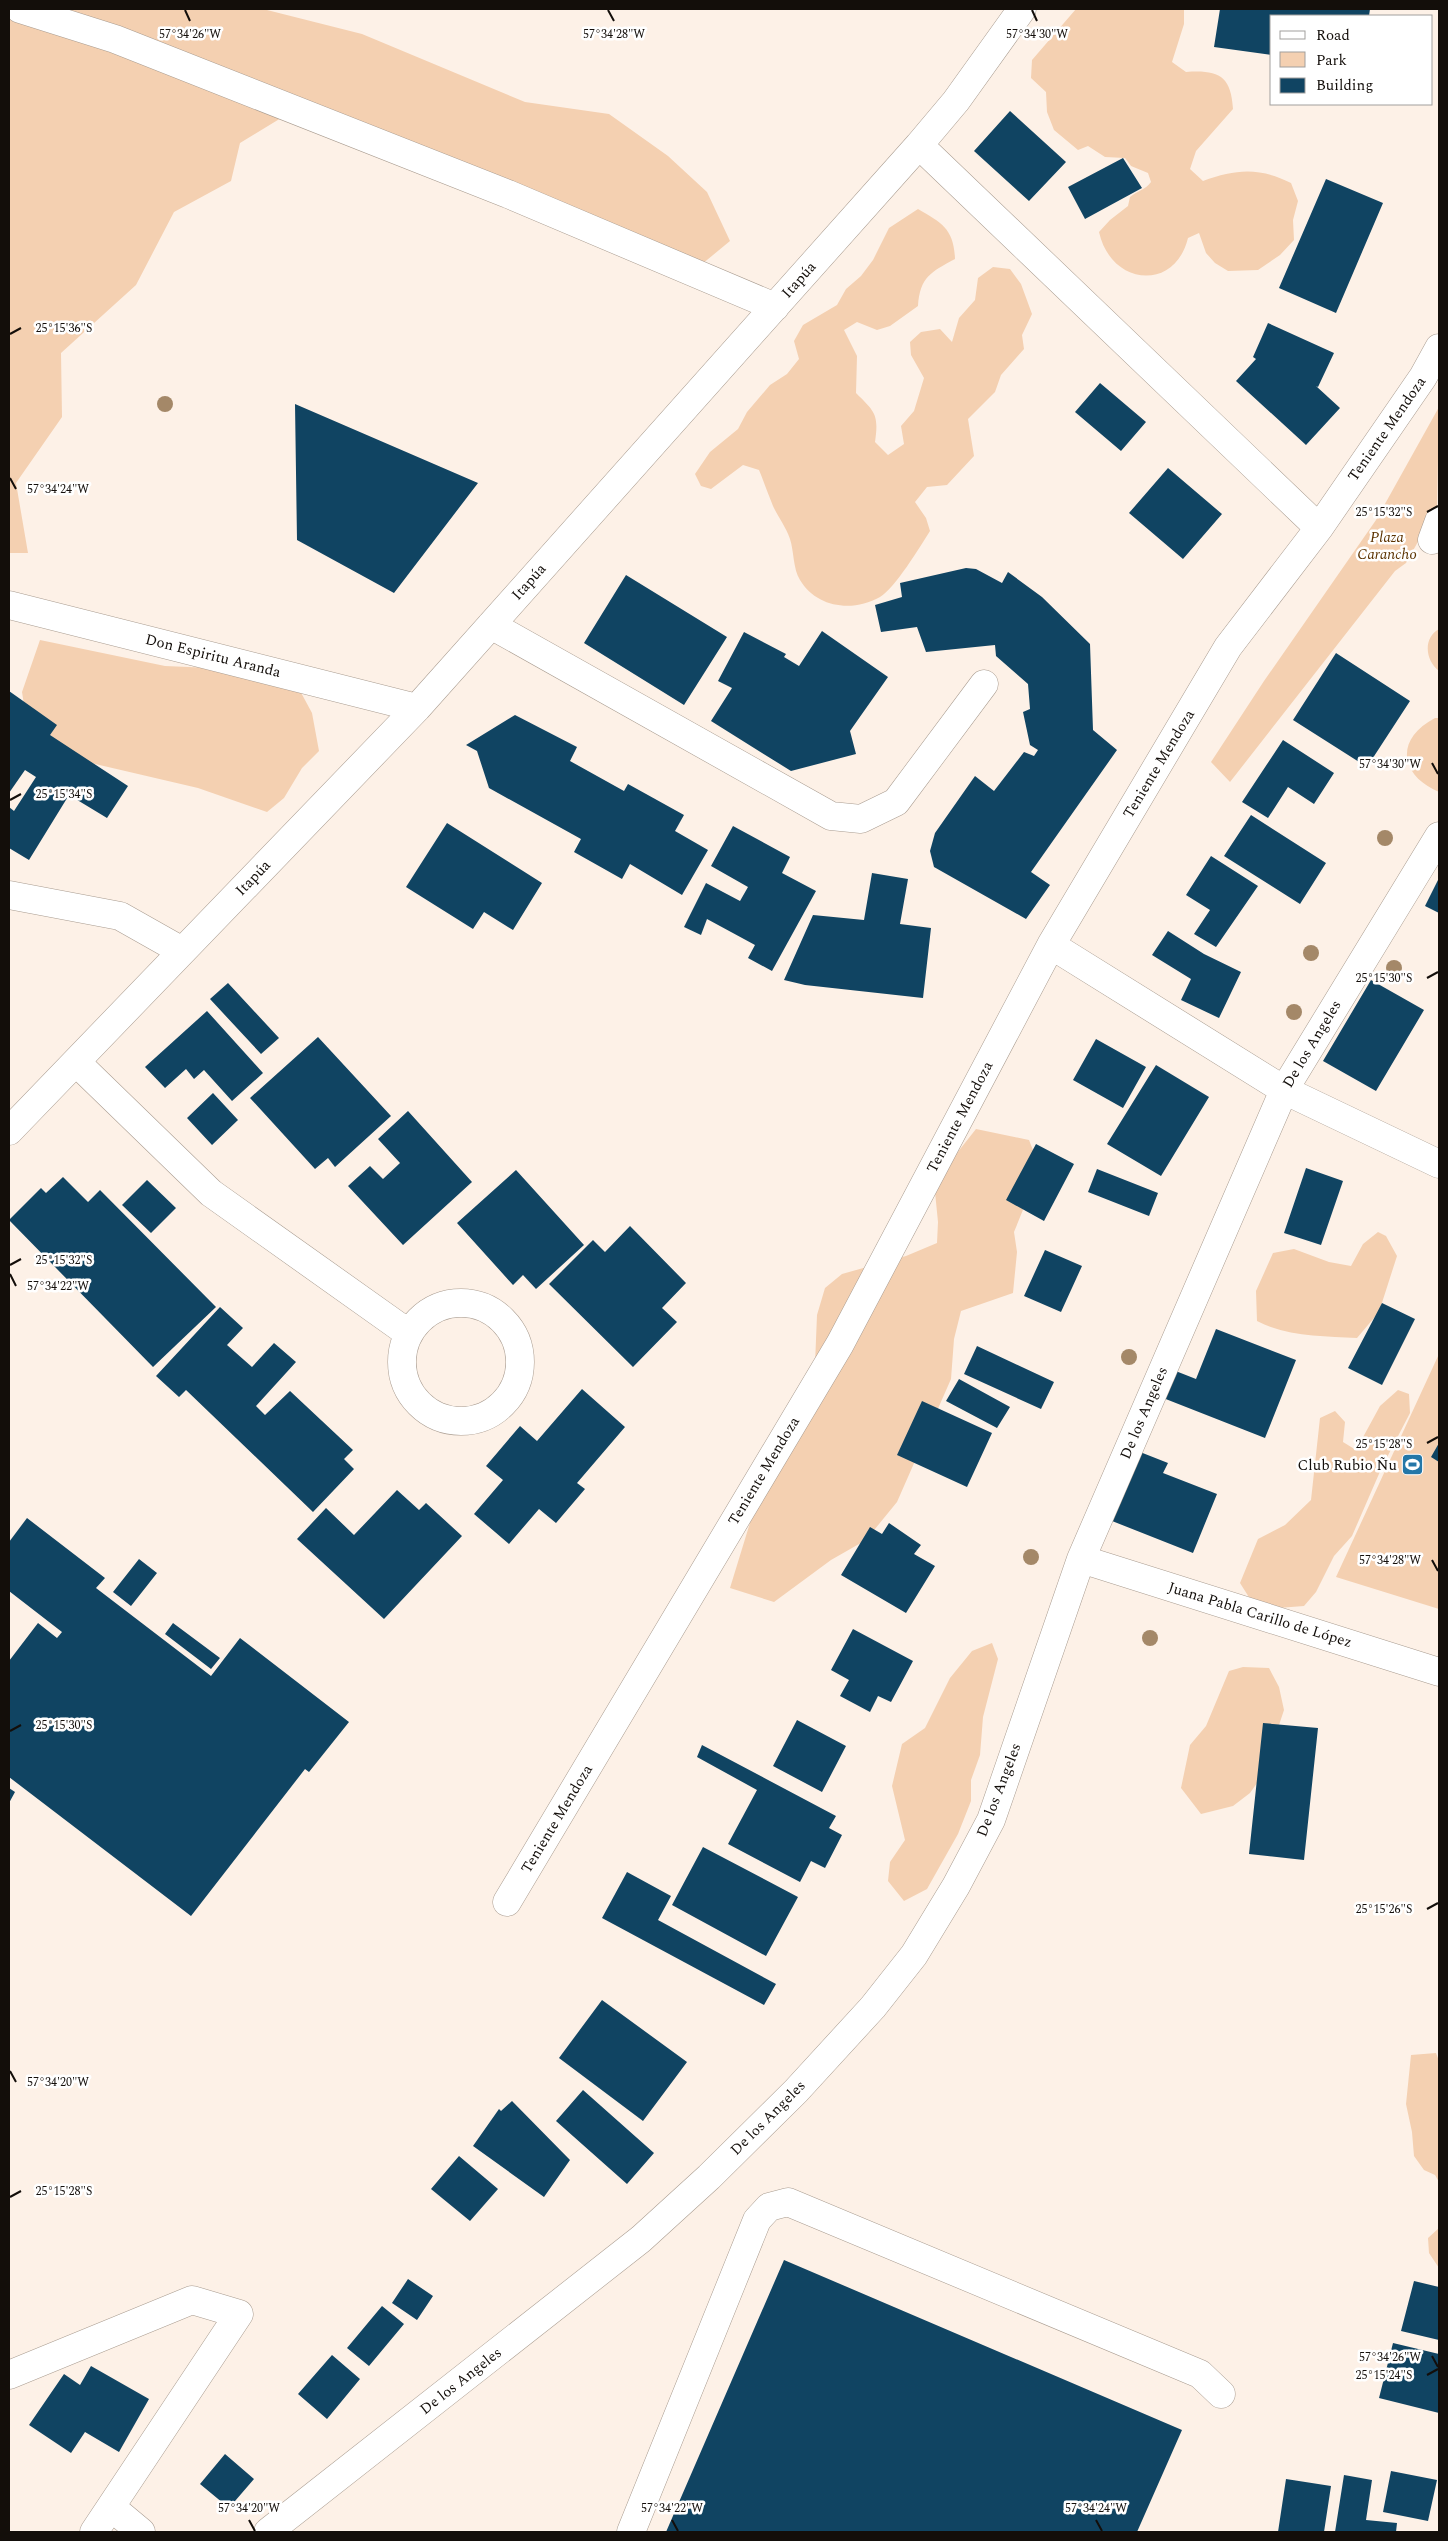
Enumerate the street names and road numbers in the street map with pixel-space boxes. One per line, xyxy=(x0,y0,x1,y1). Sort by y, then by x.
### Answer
street label: Itapúa xyxy=(776,256,822,304)
street label: Teniente Mendoza xyxy=(1342,371,1432,486)
street label: Itapúa xyxy=(506,558,552,606)
street label: Don Espiritu Aranda xyxy=(143,628,284,684)
street label: Teniente Mendoza xyxy=(1117,705,1201,823)
street label: Itapúa xyxy=(230,854,277,901)
street label: De los Angeles xyxy=(1277,996,1347,1092)
street label: Teniente Mendoza xyxy=(921,1056,999,1177)
street label: De los Angeles xyxy=(1114,1363,1174,1463)
street label: Teniente Mendoza xyxy=(722,1412,806,1530)
street label: Juana Pabla Carillo de López xyxy=(1165,1576,1355,1654)
street label: De los Angeles xyxy=(971,1740,1027,1840)
street label: Teniente Mendoza xyxy=(515,1760,599,1878)
street label: De los Angeles xyxy=(725,2075,811,2161)
street label: De los Angeles xyxy=(415,2342,507,2420)

